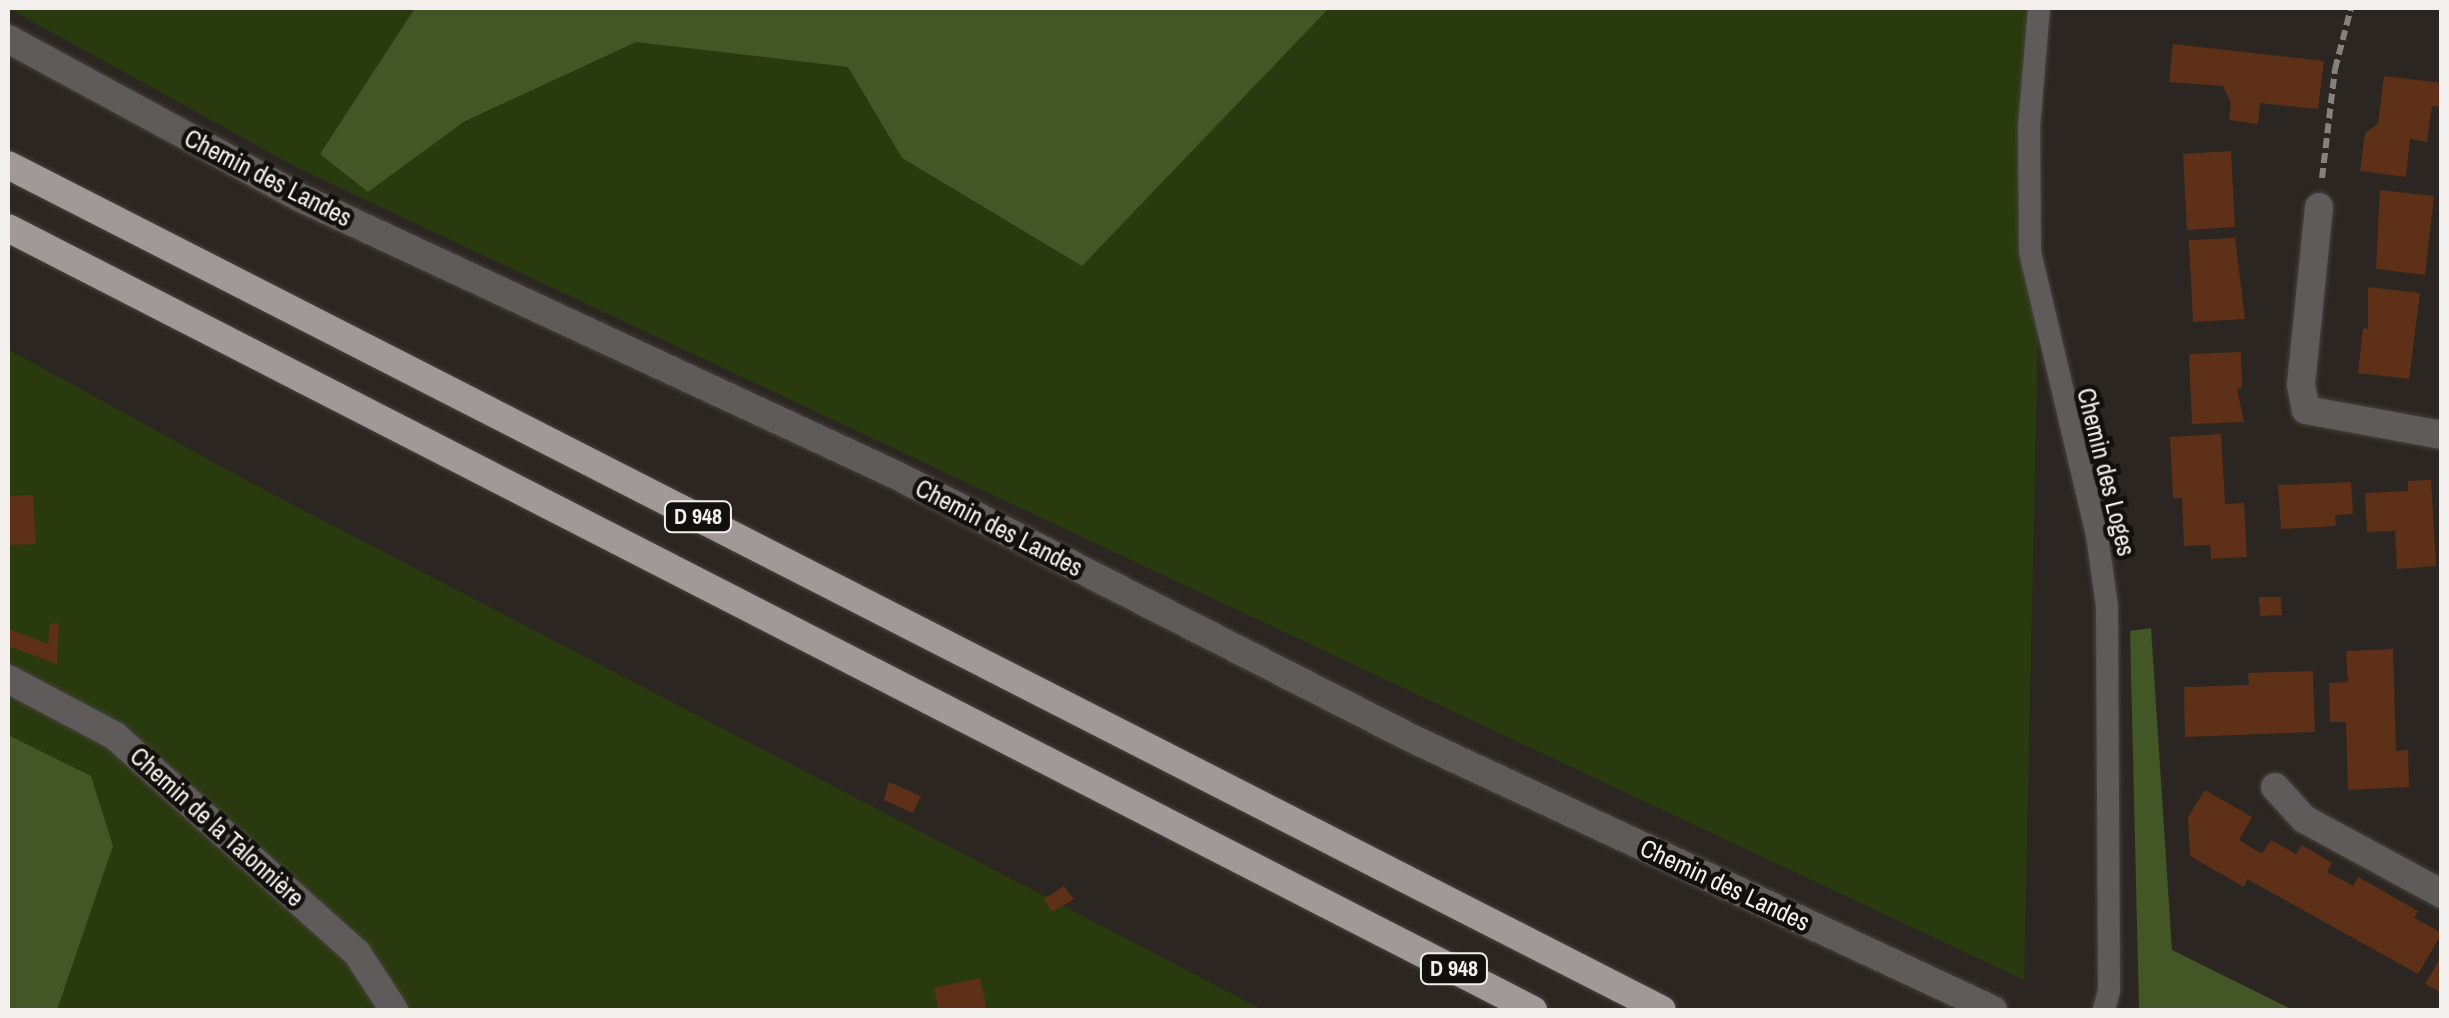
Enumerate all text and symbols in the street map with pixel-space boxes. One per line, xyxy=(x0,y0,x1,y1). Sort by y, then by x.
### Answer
street label: Chemin des Landes xyxy=(179,123,357,233)
street label: Chemin des Loges xyxy=(2071,385,2141,559)
street label: Chemin des Landes xyxy=(910,473,1088,583)
road number: D 948 xyxy=(663,500,733,534)
street label: Chemin de la Talonnière xyxy=(124,741,310,913)
street label: Chemin des Landes xyxy=(1636,833,1814,937)
road number: D 948 xyxy=(1419,952,1489,986)

